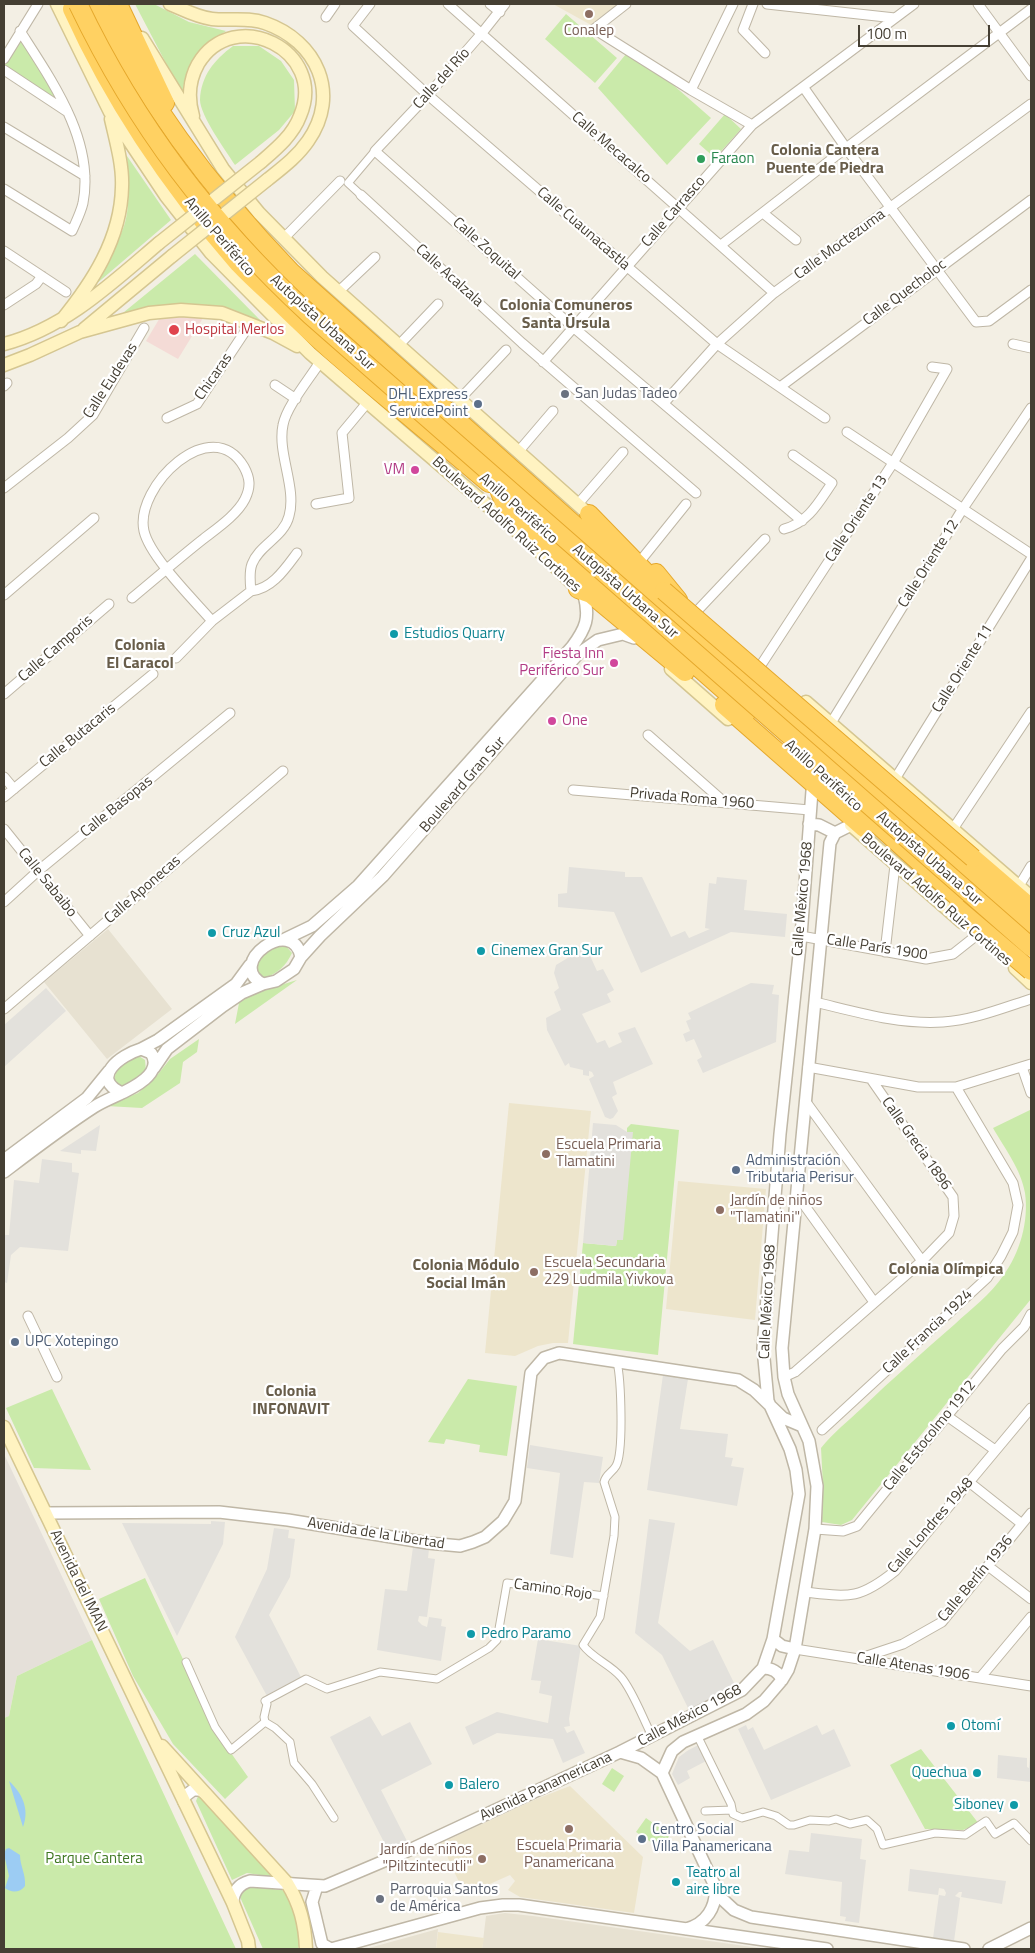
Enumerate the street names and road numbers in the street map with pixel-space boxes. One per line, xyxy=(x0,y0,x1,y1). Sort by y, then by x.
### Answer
street label: Calle del Río xyxy=(410,45,474,113)
street label: Calle Mecacalco xyxy=(568,109,654,187)
street label: Calle Carrasco xyxy=(638,173,710,251)
street label: Calle Cuaunacastla xyxy=(533,184,633,274)
street label: Anillo Periférico xyxy=(180,194,258,280)
street label: Calle Moctezuma xyxy=(791,206,889,284)
street label: Calle Zoquital xyxy=(449,214,523,284)
street label: Calle Acalzala xyxy=(411,241,487,311)
street label: Calle Quecholoc xyxy=(860,256,950,330)
street label: Autopista Urbana Sur xyxy=(266,271,378,375)
street label: Calle Eudevas xyxy=(80,340,142,422)
street label: Chicaras xyxy=(191,350,237,404)
street label: Boulevard Adolfo Ruiz Cortines xyxy=(428,453,584,597)
street label: Anillo Periférico xyxy=(475,470,561,548)
street label: Calle Oriente 13 xyxy=(822,472,892,566)
street label: Calle Oriente 12 xyxy=(895,517,963,611)
street label: Autopista Urbana Sur xyxy=(568,541,682,643)
street label: Calle Camporis xyxy=(15,612,97,686)
street label: Calle Oriente 11 xyxy=(929,622,997,716)
street label: Calle Butacaris xyxy=(36,700,120,772)
street label: Boulevard Gran Sur xyxy=(416,733,510,837)
street label: Anillo Periférico xyxy=(780,736,866,816)
street label: Calle Basopas xyxy=(77,772,157,842)
street label: Privada Roma 1960 xyxy=(629,785,755,813)
street label: Autopista Urbana Sur xyxy=(872,808,986,910)
street label: Boulevard Adolfo Ruiz Cortines xyxy=(857,830,1015,970)
street label: Calle México 1968 xyxy=(789,841,817,957)
street label: Calle Sabaibo xyxy=(14,845,80,921)
street label: Calle Aponecas xyxy=(101,852,185,928)
street label: Calle París 1900 xyxy=(825,931,929,965)
street label: Calle Grecia 1896 xyxy=(877,1094,955,1194)
street label: Calle México 1968 xyxy=(756,1244,780,1360)
street label: Calle Francia 1924 xyxy=(879,1286,977,1378)
street label: Calle Estocolmo 1912 xyxy=(880,1377,980,1495)
street label: Calle Londres 1948 xyxy=(885,1474,977,1578)
street label: Avenida de la Libertad xyxy=(306,1514,446,1554)
street label: Avenida del IMAN xyxy=(46,1527,110,1635)
street label: Calle Berlín 1936 xyxy=(935,1532,1017,1626)
street label: Camino Rojo xyxy=(513,1576,593,1604)
street label: Calle Atenas 1906 xyxy=(855,1649,971,1685)
street label: Calle México 1968 xyxy=(635,1681,745,1751)
street label: Avenida Panamericana xyxy=(477,1749,615,1825)

